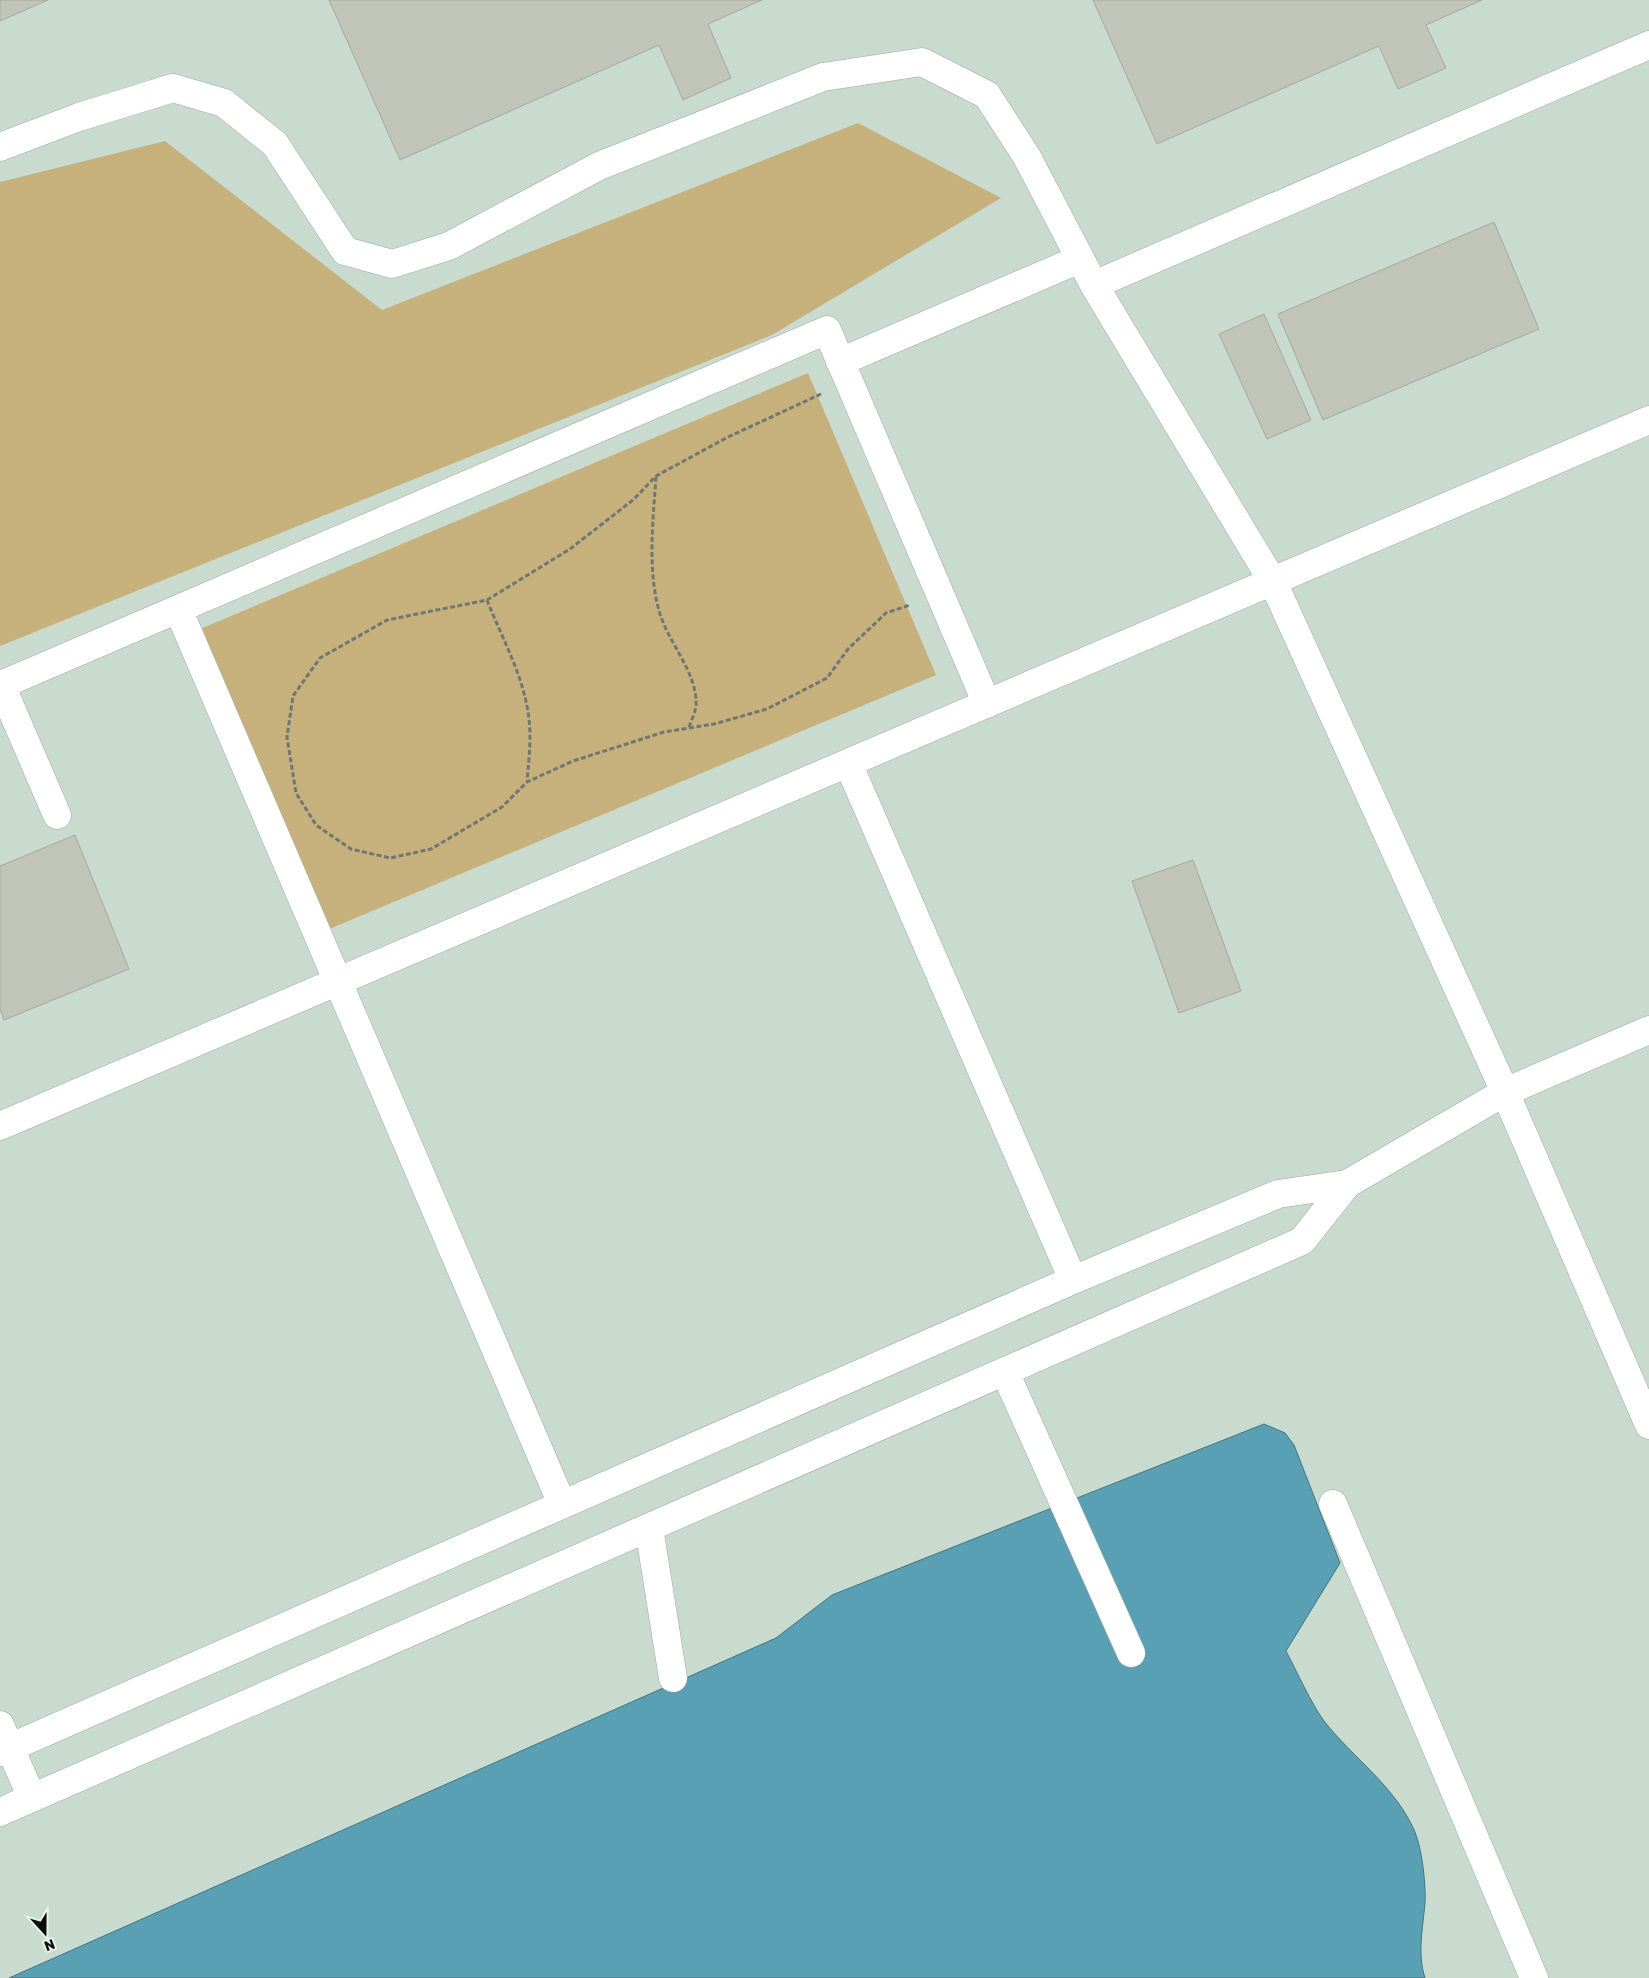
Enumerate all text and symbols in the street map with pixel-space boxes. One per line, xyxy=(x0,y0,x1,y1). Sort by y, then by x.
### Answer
north arrow xyxy=(20,1908,70,1958)
text: N xyxy=(42,1935,57,1954)

